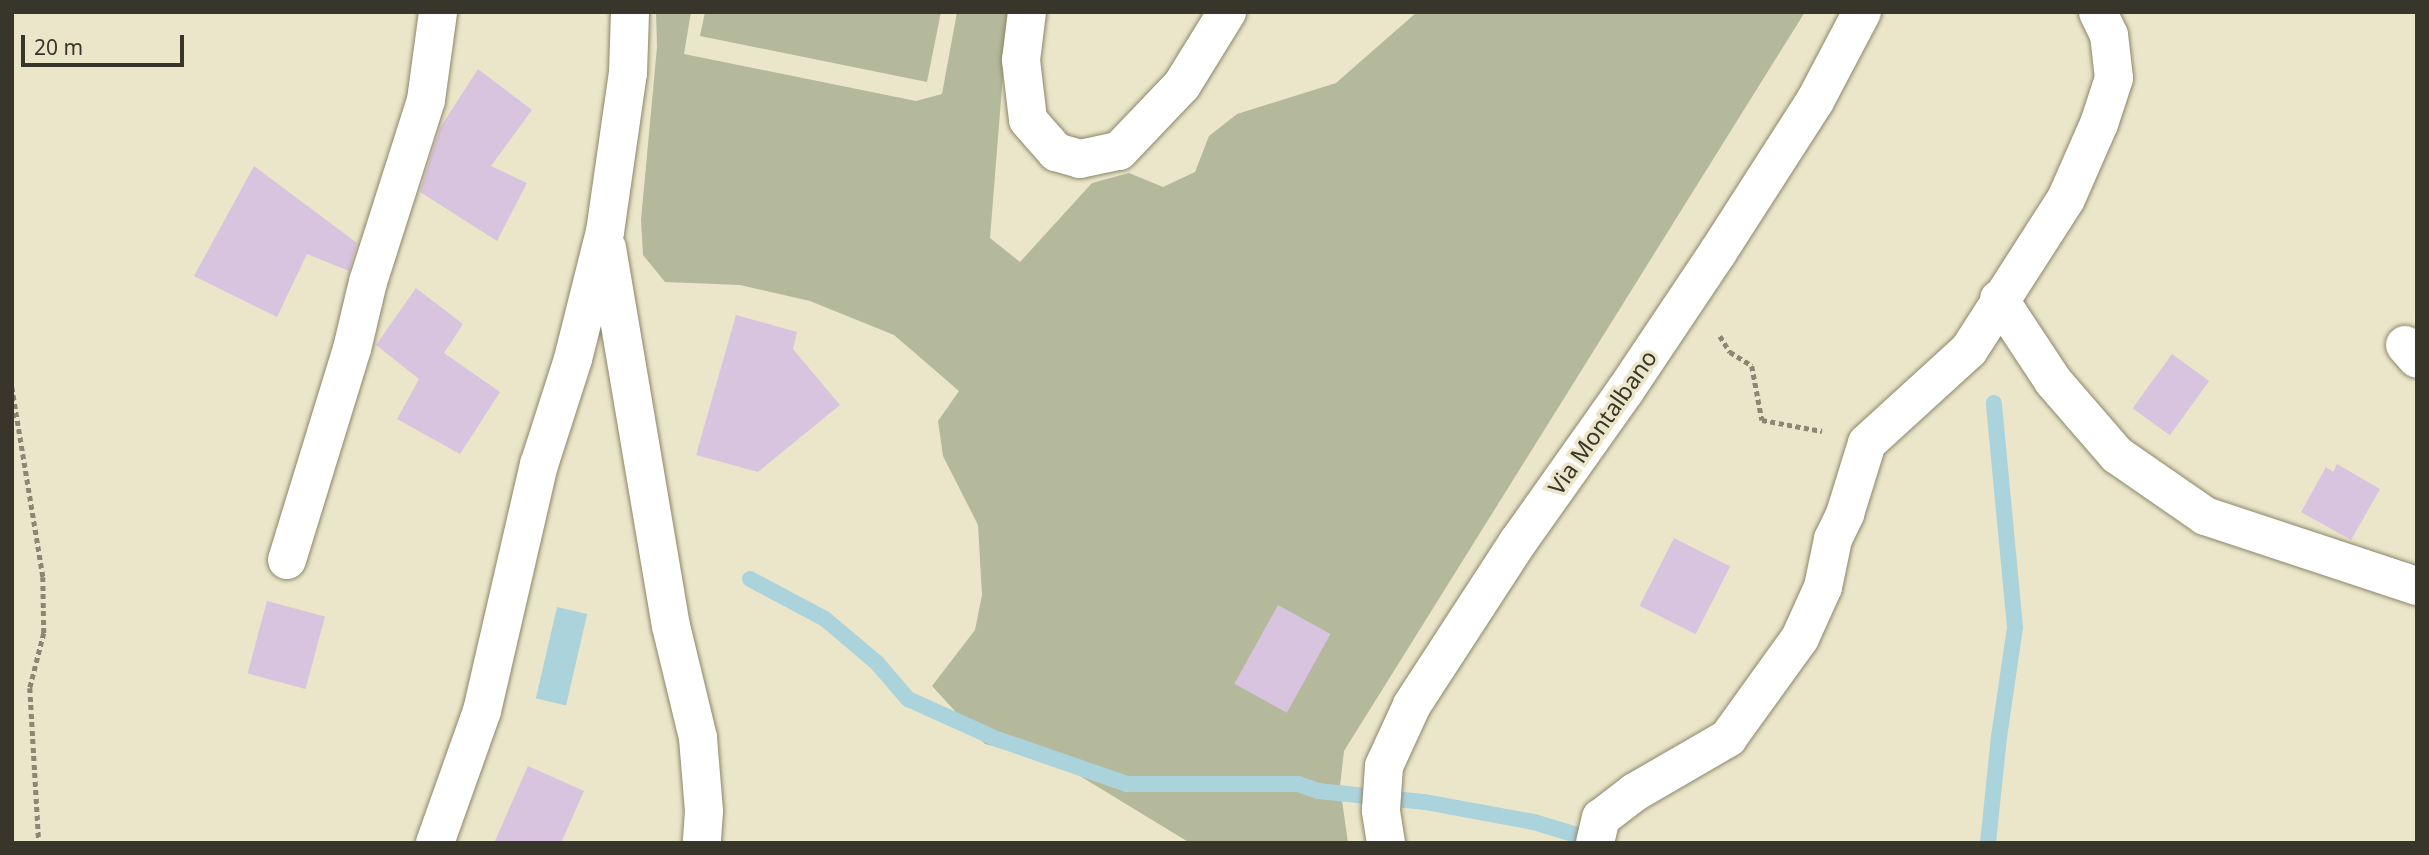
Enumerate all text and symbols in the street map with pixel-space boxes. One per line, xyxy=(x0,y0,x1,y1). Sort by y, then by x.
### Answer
scale bar xyxy=(24,21,187,65)
text: 20 m xyxy=(34,33,83,61)
street label: Via Montalbano xyxy=(1542,344,1662,500)

